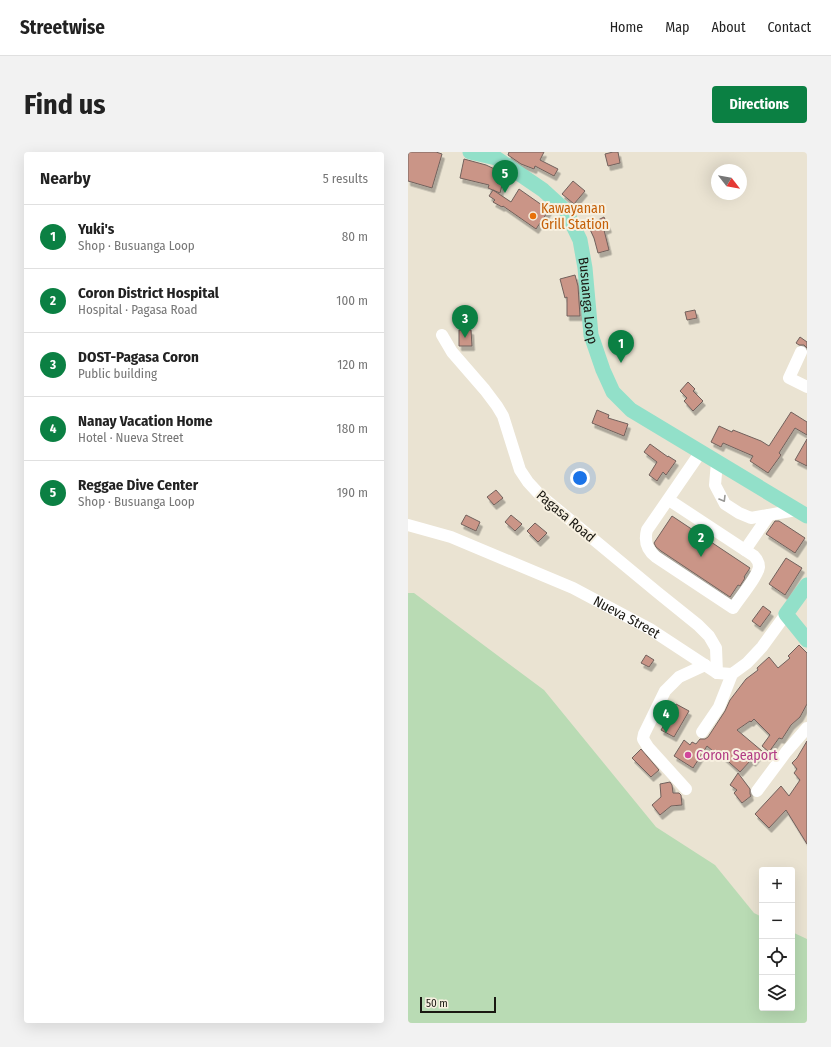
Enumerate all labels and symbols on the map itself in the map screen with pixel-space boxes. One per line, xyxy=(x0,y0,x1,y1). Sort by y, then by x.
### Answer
pin: 5 xyxy=(492,160,518,193)
north arrow xyxy=(711,164,747,200)
place label: Kawayanan Grill Station xyxy=(541,200,609,233)
marker: Kawayanan Grill Station xyxy=(528,211,538,221)
street label: Busuanga Loop xyxy=(574,256,601,346)
pin: 3 xyxy=(452,305,478,338)
pin: 1 xyxy=(608,330,634,363)
your location xyxy=(570,468,590,488)
street label: Pagasa Road xyxy=(533,487,599,546)
one-way arrow xyxy=(718,495,726,502)
pin: 2 xyxy=(688,524,714,557)
street label: Nueva Street xyxy=(590,592,664,643)
pin: 4 xyxy=(653,700,679,733)
place label: Coron Seaport xyxy=(696,747,778,764)
marker: Coron Seaport xyxy=(683,750,693,760)
scale bar xyxy=(420,995,496,1014)

